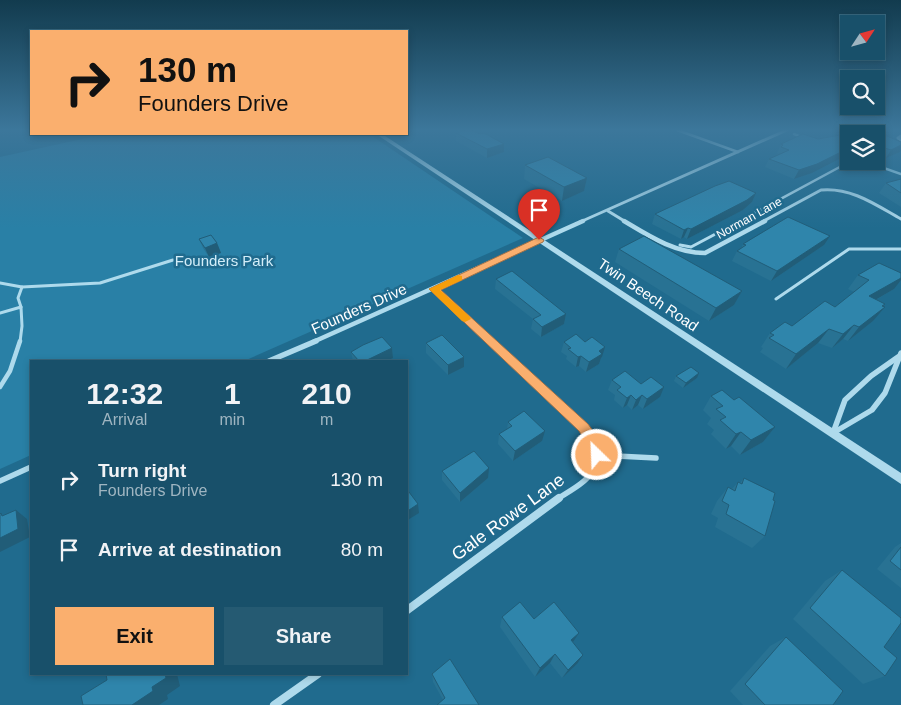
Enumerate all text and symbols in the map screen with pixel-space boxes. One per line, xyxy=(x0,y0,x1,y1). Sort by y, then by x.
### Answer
north arrow xyxy=(840,15,885,60)
map controls xyxy=(840,15,885,170)
icon: right xyxy=(55,50,120,115)
text: 130 m xyxy=(138,50,237,89)
button: search xyxy=(840,70,885,115)
text: Founders Drive xyxy=(138,91,288,116)
button: layers xyxy=(840,125,885,170)
pin xyxy=(518,189,560,240)
street label: Norman Lane xyxy=(714,194,784,242)
icon: arrive xyxy=(525,196,553,224)
park label: Founders Park xyxy=(175,252,274,269)
street label: Twin Beech Road xyxy=(595,255,702,335)
street label: Founders Drive xyxy=(308,280,409,337)
text: 12:32 xyxy=(86,377,163,410)
text: 1 xyxy=(224,377,241,410)
text: 210 xyxy=(302,377,352,410)
text: Arrival xyxy=(102,411,147,428)
text: min xyxy=(219,411,245,428)
text: m xyxy=(320,411,333,428)
position arrow xyxy=(570,428,622,480)
text: Turn right xyxy=(98,460,186,481)
icon: right xyxy=(55,466,83,494)
text: 130 m xyxy=(330,469,383,490)
street label: Gale Rowe Lane xyxy=(448,470,568,564)
text: Founders Drive xyxy=(98,482,207,499)
icon: arrive xyxy=(55,536,83,564)
text: Arrive at destination xyxy=(98,539,282,560)
text: 80 m xyxy=(341,539,383,560)
button: Exit xyxy=(55,607,214,665)
button: Share xyxy=(224,607,383,665)

